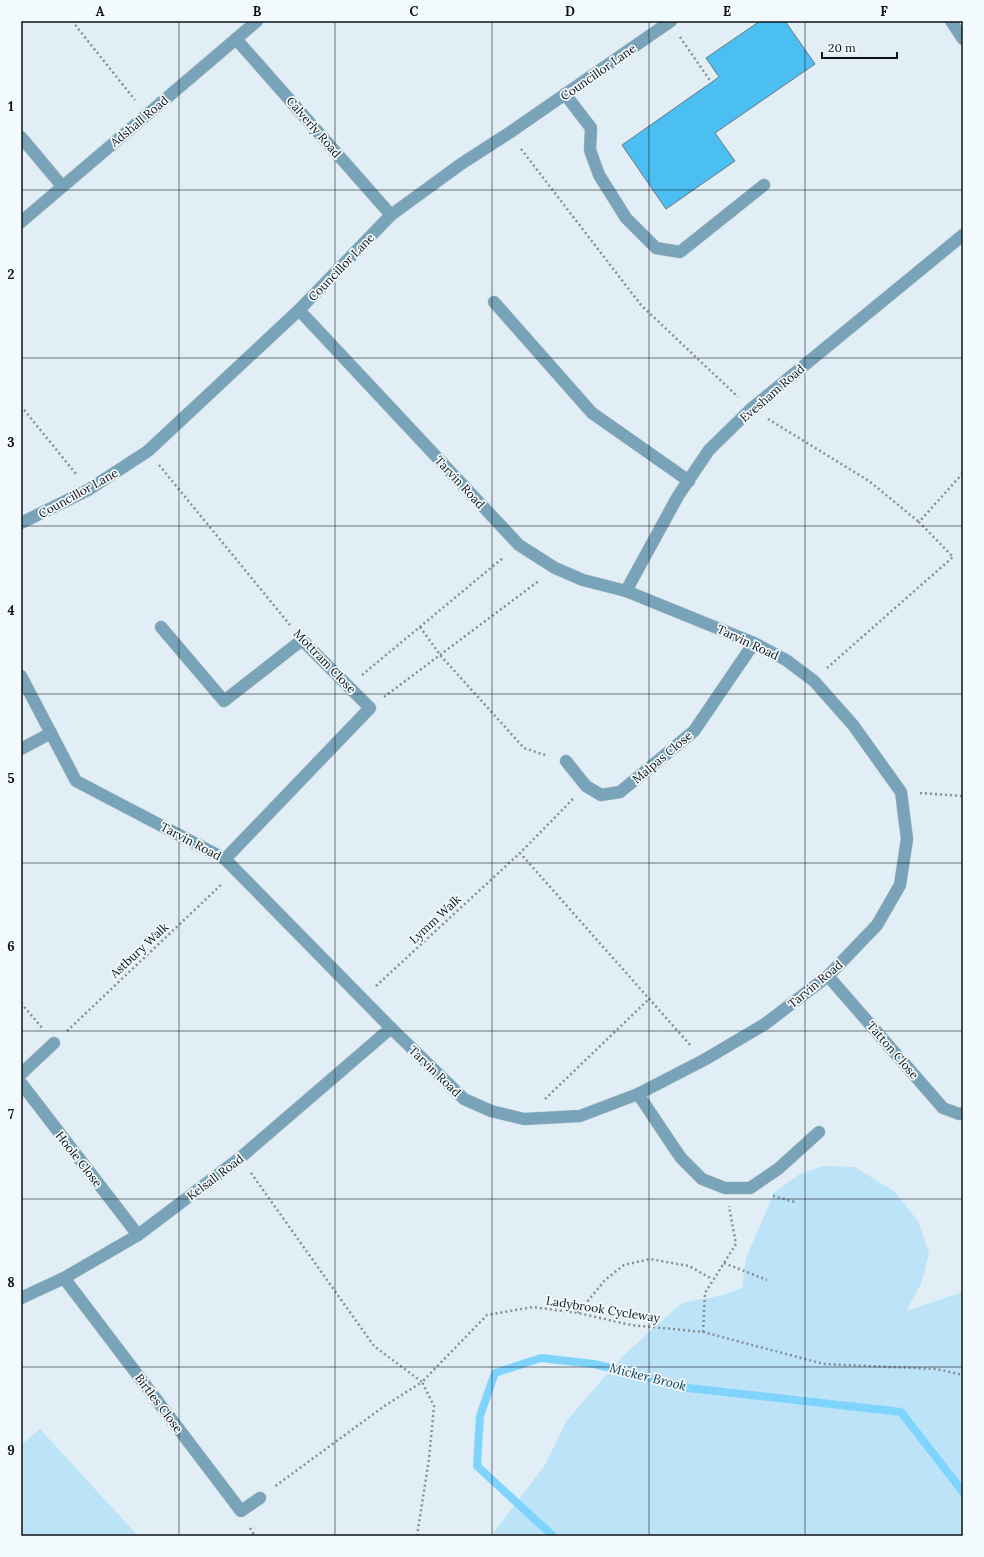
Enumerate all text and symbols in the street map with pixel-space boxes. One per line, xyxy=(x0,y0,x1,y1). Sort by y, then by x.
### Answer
text: A xyxy=(96,3,105,20)
text: B xyxy=(253,3,262,20)
text: C xyxy=(410,3,419,20)
text: D xyxy=(565,3,575,20)
text: E xyxy=(723,3,731,20)
text: F xyxy=(880,3,888,20)
scale bar xyxy=(822,34,897,60)
street label: Councillor Lane xyxy=(557,40,639,104)
text: 20 m xyxy=(828,40,856,55)
street label: Adshall Road xyxy=(106,92,171,150)
street label: Calverly Road xyxy=(283,93,345,161)
text: 1 xyxy=(8,98,14,115)
street label: Councillor Lane xyxy=(305,230,378,304)
text: 2 xyxy=(8,266,15,283)
street label: Evesham Road xyxy=(737,361,807,425)
text: 3 xyxy=(7,434,15,451)
street label: Tarvin Road xyxy=(432,453,488,511)
street label: Councillor Lane xyxy=(36,465,121,521)
text: 4 xyxy=(7,602,15,619)
street label: Tarvin Road xyxy=(715,621,781,663)
street label: Mottram Close xyxy=(291,626,360,697)
street label: Malpas Close xyxy=(629,727,695,786)
text: 5 xyxy=(7,770,15,787)
street label: Tarvin Road xyxy=(158,819,224,863)
street label: Lymm Walk xyxy=(406,891,464,947)
street label: Astbury Walk xyxy=(106,919,172,981)
text: 6 xyxy=(7,938,15,955)
street label: Tarvin Road xyxy=(785,957,845,1011)
street label: Tatton Close xyxy=(864,1018,922,1082)
street label: Tarvin Road xyxy=(406,1042,464,1100)
text: 7 xyxy=(8,1106,14,1123)
street label: Hoole Close xyxy=(53,1128,106,1190)
street label: Kelsall Road xyxy=(184,1151,246,1203)
text: 8 xyxy=(7,1274,15,1291)
street label: Ladybrook Cycleway xyxy=(545,1293,662,1326)
water label: Micker Brook xyxy=(608,1359,688,1395)
street label: Birtles Close xyxy=(132,1371,186,1436)
text: 9 xyxy=(7,1442,15,1459)

